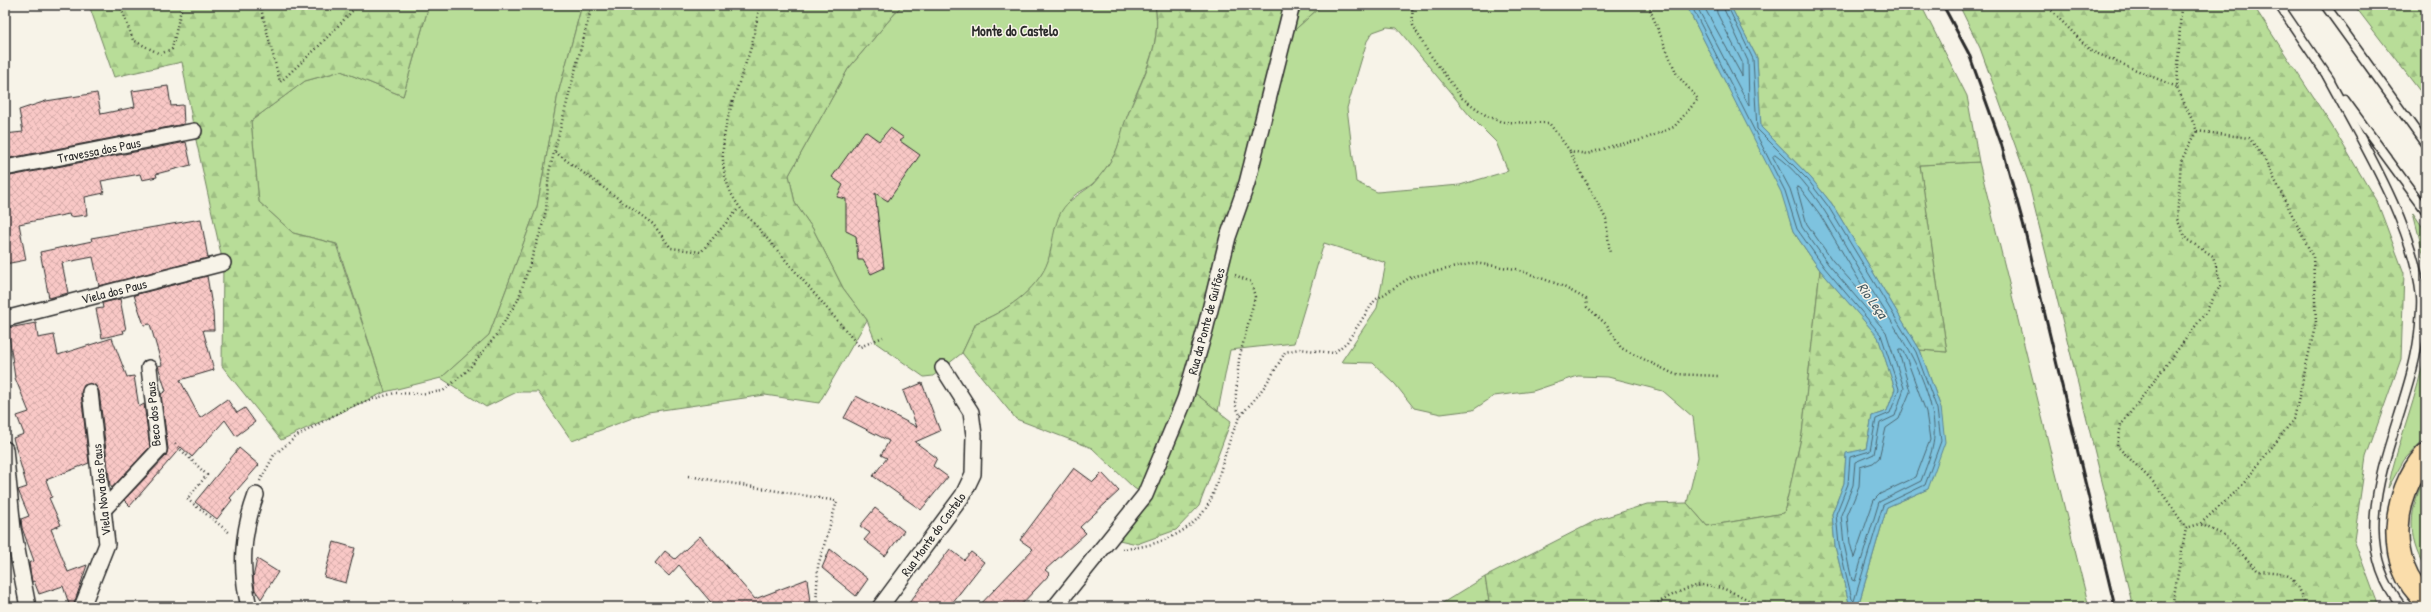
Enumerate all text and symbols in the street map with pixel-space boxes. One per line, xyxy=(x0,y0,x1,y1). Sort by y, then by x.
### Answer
district label: Monte do Castelo xyxy=(972,21,1059,40)
street label: Travessa dos Paus xyxy=(56,133,142,167)
street label: Rua da Ponte de Guifões xyxy=(1183,266,1229,376)
street label: Viela dos Paus xyxy=(79,274,149,308)
water label: Rio Leça xyxy=(1854,278,1893,323)
street label: Beco dos Paus xyxy=(141,381,165,447)
street label: Viela Nova dos Paus xyxy=(87,443,115,537)
street label: Rua Monte do Castelo xyxy=(896,488,970,580)

